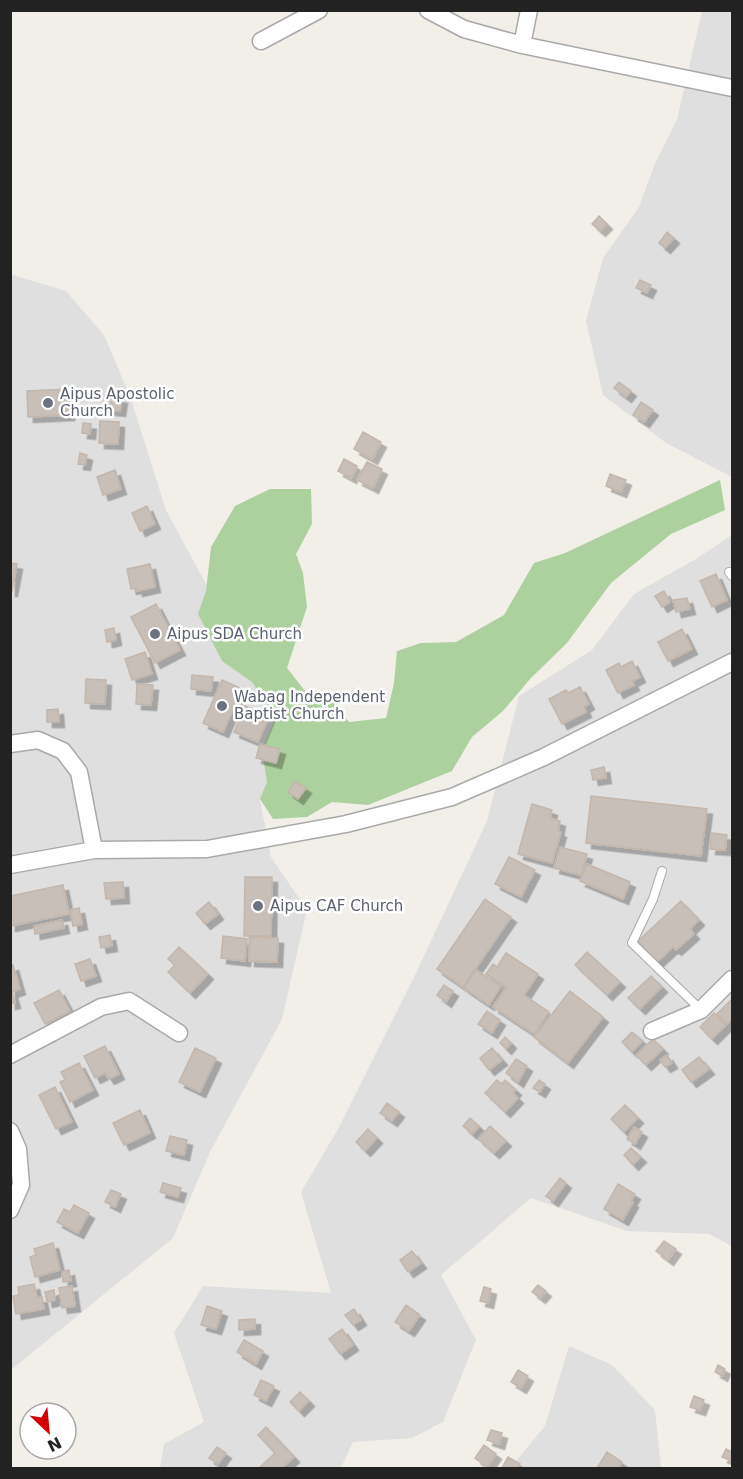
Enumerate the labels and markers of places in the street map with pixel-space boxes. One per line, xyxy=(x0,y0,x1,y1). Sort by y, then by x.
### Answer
place label: Aipus Apostolic Church xyxy=(60,385,174,420)
marker: Aipus Apostolic Church xyxy=(41,396,55,410)
place label: Aipus SDA Church xyxy=(167,625,302,643)
marker: Aipus SDA Church xyxy=(148,627,162,641)
place label: Wabag Independent Baptist Church xyxy=(234,688,385,723)
marker: Wabag Independent Baptist Church xyxy=(215,699,229,713)
place label: Aipus CAF Church xyxy=(270,897,403,915)
marker: Aipus CAF Church xyxy=(251,899,265,913)

